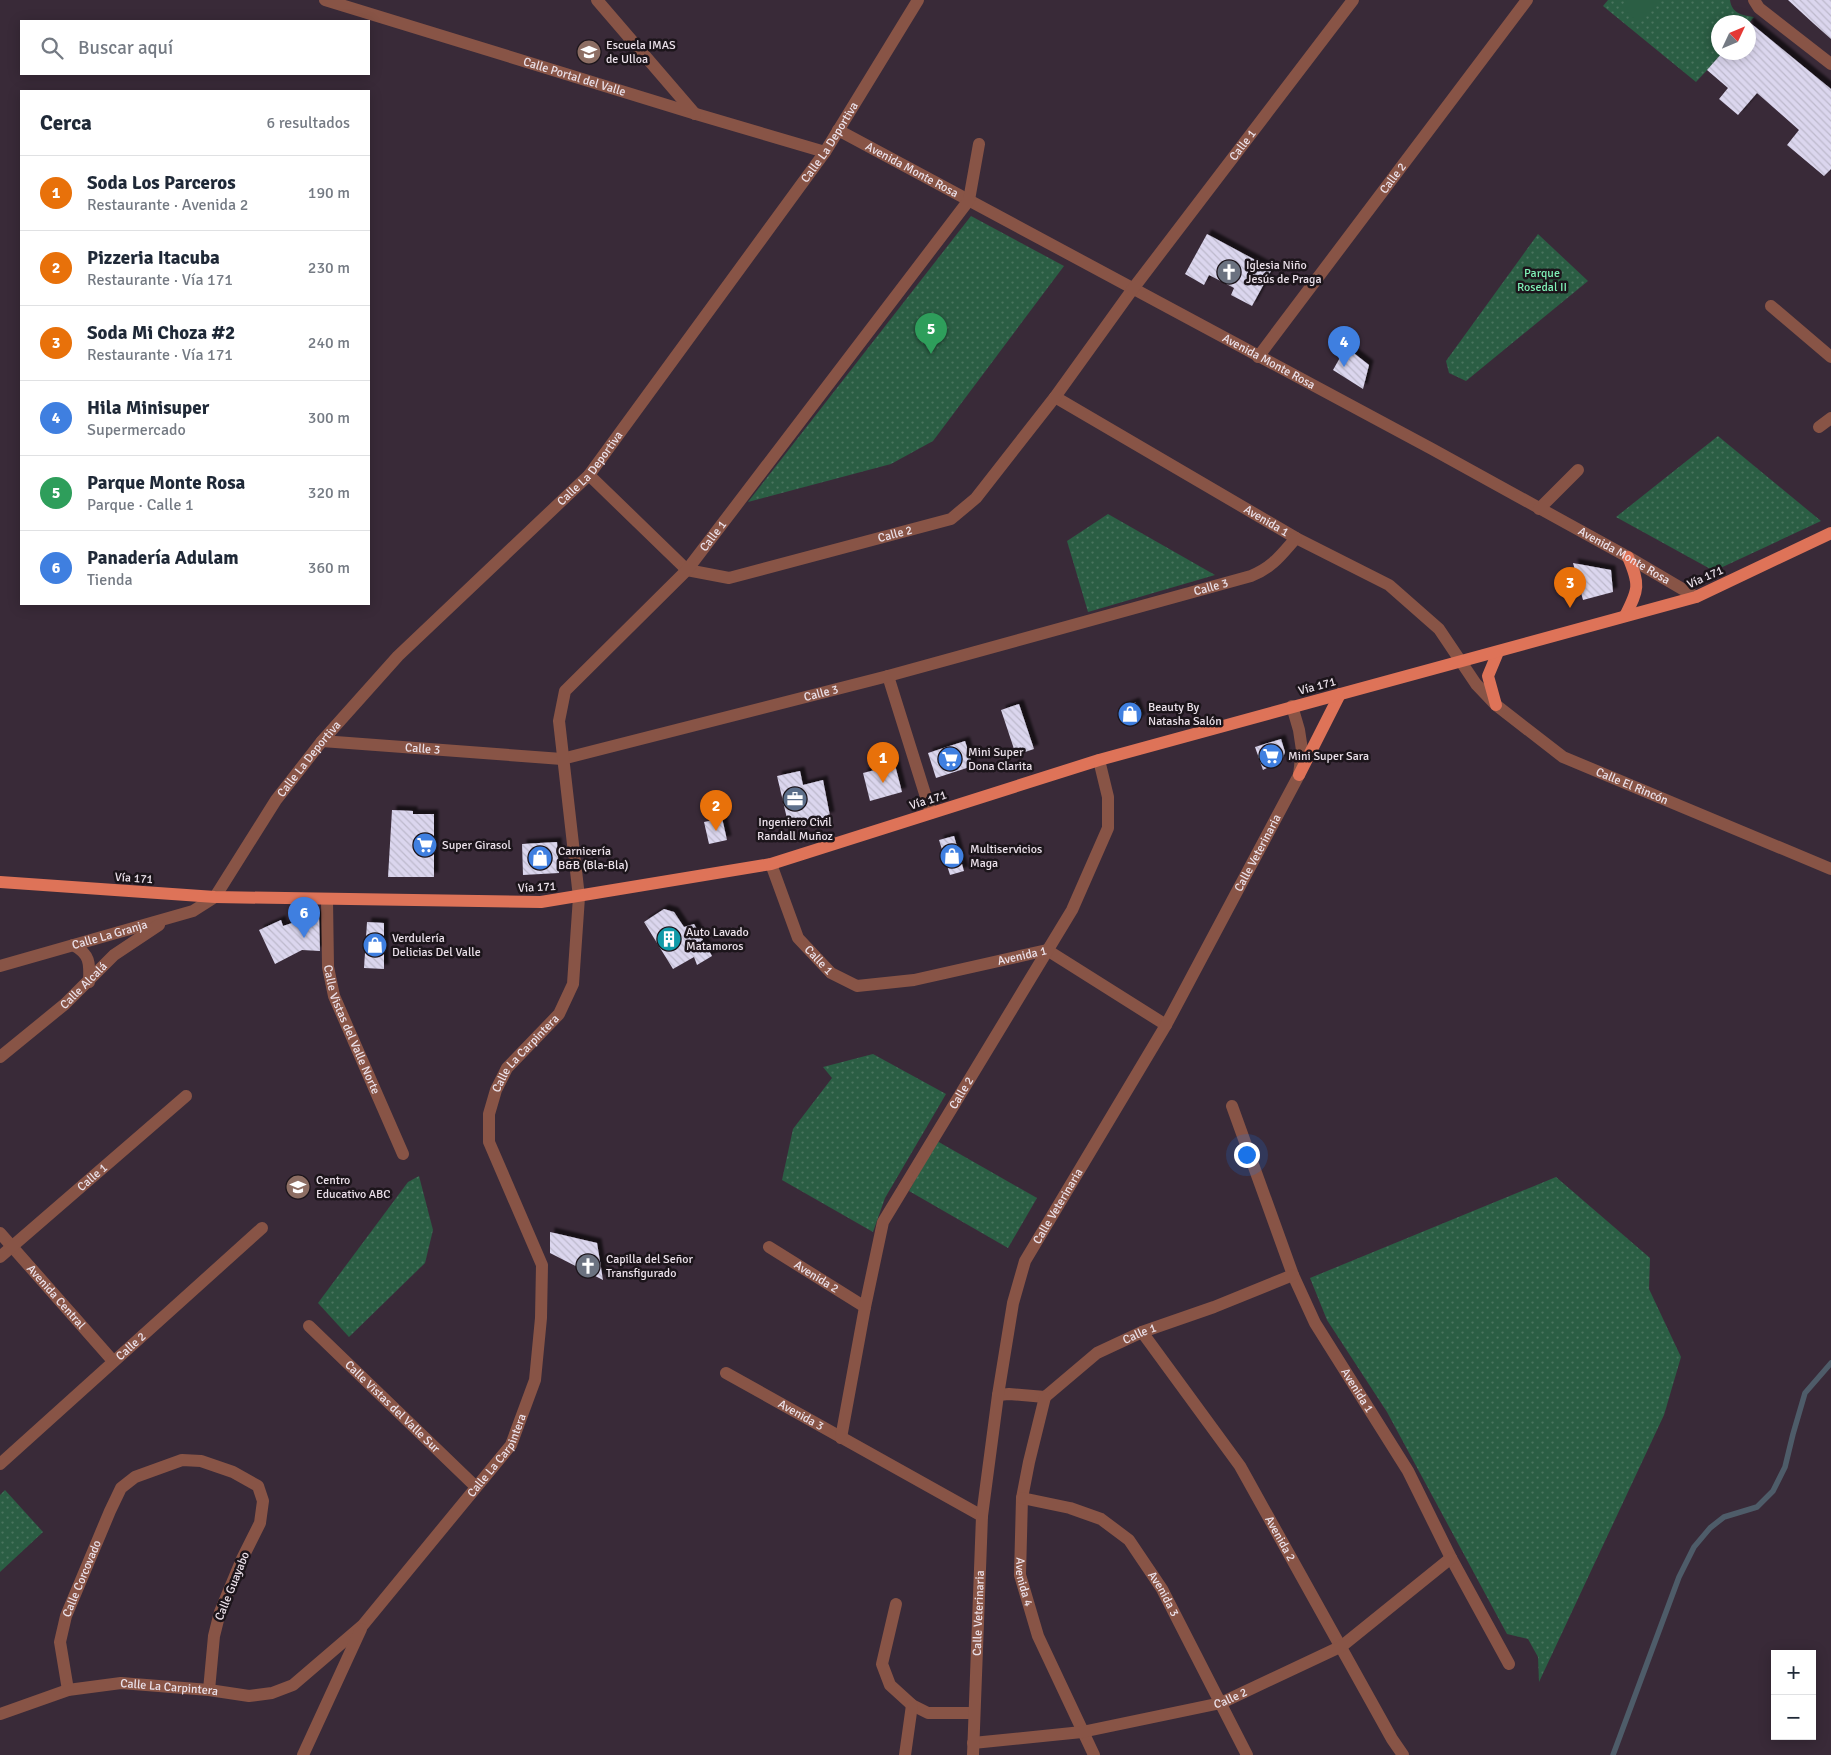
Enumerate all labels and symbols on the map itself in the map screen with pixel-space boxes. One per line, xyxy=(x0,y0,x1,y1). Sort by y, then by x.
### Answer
north arrow xyxy=(1711,15,1756,60)
place label: Escuela IMAS de Ulloa xyxy=(606,38,676,67)
school or university icon: Escuela IMAS de Ulloa xyxy=(576,39,602,65)
street label: Calle Portal del Valle xyxy=(521,54,627,100)
street label: Calle La Deportiva xyxy=(798,99,862,186)
street label: Calle 1 xyxy=(1226,127,1260,164)
street label: Avenida Monte Rosa xyxy=(863,139,961,201)
street label: Calle 2 xyxy=(1377,160,1410,197)
place label: Iglesia Niño Jesús de Praga xyxy=(1246,258,1322,287)
church icon: Iglesia Niño Jesús de Praga xyxy=(1216,259,1242,285)
park label: Parque Rosedal II xyxy=(1517,266,1567,295)
pin: 5 xyxy=(915,313,947,354)
pin: 4 xyxy=(1328,326,1360,367)
street label: Avenida Monte Rosa xyxy=(1220,331,1318,393)
street label: Calle La Deportiva xyxy=(554,428,626,509)
street label: Avenida 1 xyxy=(1241,502,1292,540)
street label: Calle 1 xyxy=(697,518,730,555)
street label: Calle 2 xyxy=(876,523,914,546)
street label: Avenida Monte Rosa xyxy=(1575,524,1673,588)
street label: Vía 171 xyxy=(1685,563,1726,592)
pin: 3 xyxy=(1554,567,1586,608)
street label: Calle 3 xyxy=(1192,576,1230,599)
street label: Vía 171 xyxy=(1297,674,1338,699)
street label: Calle 3 xyxy=(802,682,840,705)
place label: Beauty By Natasha Salón xyxy=(1148,700,1222,729)
shop icon: Beauty By Natasha Salón xyxy=(1117,701,1143,727)
street label: Calle La Deportiva xyxy=(274,718,344,800)
street label: Calle 3 xyxy=(405,740,441,758)
pin: 1 xyxy=(867,742,899,783)
supermarket icon: Mini Super Sara xyxy=(1258,743,1284,769)
place label: Mini Super Dona Clarita xyxy=(968,745,1032,774)
supermarket icon: Mini Super Dona Clarita xyxy=(937,746,963,772)
place label: Mini Super Sara xyxy=(1288,749,1369,764)
street label: Calle El Rincón xyxy=(1593,765,1670,808)
office icon: Ingeniero Civil Randall Muñoz xyxy=(782,786,808,812)
street label: Vía 171 xyxy=(908,787,949,814)
pin: 2 xyxy=(700,790,732,831)
street label: Calle Veterinaria xyxy=(1231,812,1285,894)
place label: Ingeniero Civil Randall Muñoz xyxy=(757,815,833,844)
supermarket icon: Super Girasol xyxy=(412,832,438,858)
place label: Super Girasol xyxy=(442,838,512,853)
place label: Multiservicios Maga xyxy=(970,842,1042,871)
shop icon: Multiservicios Maga xyxy=(939,843,965,869)
place label: Carnicería B&B (Bla-Bla) xyxy=(558,844,629,873)
shop icon: Carnicería B&B (Bla-Bla) xyxy=(527,845,553,871)
street label: Vía 171 xyxy=(114,870,154,887)
street label: Vía 171 xyxy=(518,879,557,896)
pin: 6 xyxy=(288,897,320,938)
street label: Calle La Granja xyxy=(70,917,149,953)
place label: Auto Lavado Matamoros xyxy=(686,925,749,954)
building icon: Auto Lavado Matamoros xyxy=(656,926,682,952)
place label: Verdulería Delicias Del Valle xyxy=(392,931,481,960)
shop icon: Verdulería Delicias Del Valle xyxy=(362,932,388,958)
street label: Calle 1 xyxy=(801,942,836,978)
street label: Avenida 1 xyxy=(996,943,1048,969)
street label: Calle Alcalá xyxy=(57,959,111,1013)
street label: Calle Vistas del Valle Norte xyxy=(320,964,383,1097)
street label: Calle La Carpintera xyxy=(489,1011,563,1095)
street label: Calle 2 xyxy=(946,1074,977,1112)
your location xyxy=(1234,1142,1260,1168)
street label: Calle 1 xyxy=(74,1160,111,1195)
street label: Calle Veterinaria xyxy=(1030,1166,1087,1247)
place label: Centro Educativo ABC xyxy=(316,1173,391,1202)
school or university icon: Centro Educativo ABC xyxy=(285,1174,311,1200)
place label: Capilla del Señor Transfigurado xyxy=(606,1252,694,1281)
church icon: Capilla del Señor Transfigurado xyxy=(575,1253,601,1279)
street label: Avenida 2 xyxy=(791,1258,841,1297)
street label: Avenida Central xyxy=(23,1262,89,1333)
street label: Calle 1 xyxy=(1120,1321,1158,1348)
street label: Calle 2 xyxy=(113,1329,149,1364)
street label: Calle Vistas del Valle Sur xyxy=(341,1358,443,1457)
street label: Avenida 1 xyxy=(1337,1365,1377,1416)
street label: Avenida 3 xyxy=(775,1397,826,1434)
street label: Calle La Carpintera xyxy=(464,1412,530,1500)
street label: Avenida 2 xyxy=(1261,1513,1299,1564)
street label: Calle Corcovado xyxy=(59,1538,105,1620)
street label: Calle Guayabo xyxy=(212,1550,253,1623)
street label: Avenida 4 xyxy=(1012,1557,1036,1609)
street label: Avenida 3 xyxy=(1144,1569,1182,1619)
street label: Calle Veterinaria xyxy=(970,1570,988,1656)
street label: Calle La Carpintera xyxy=(120,1676,219,1699)
street label: Calle 2 xyxy=(1213,1685,1250,1712)

